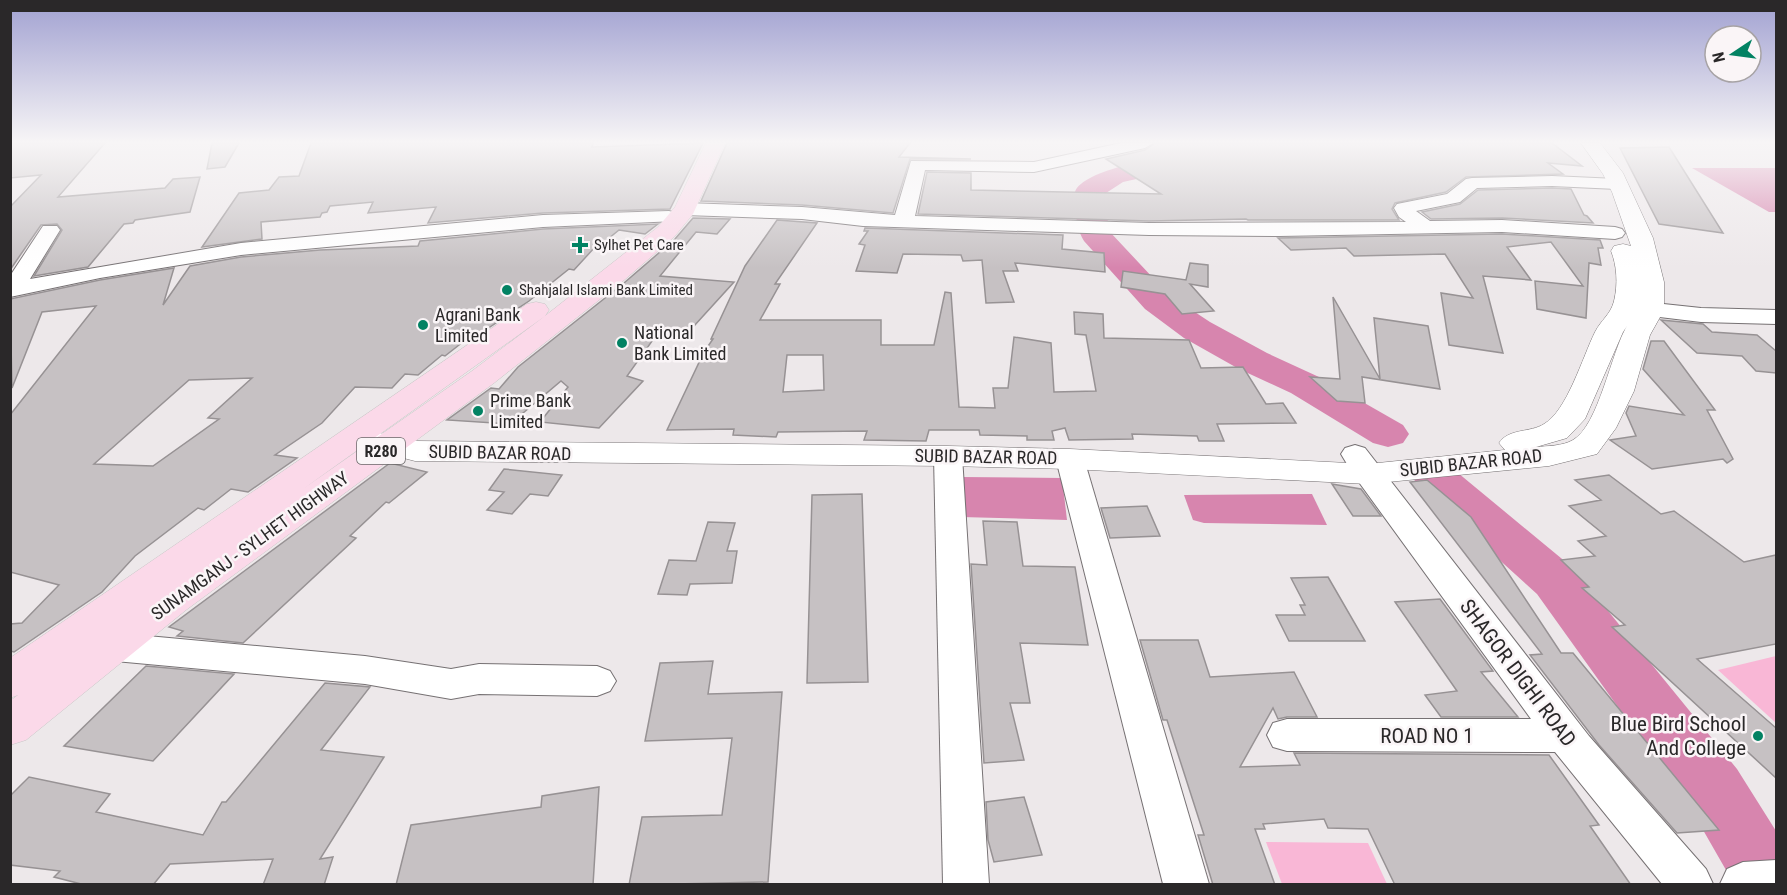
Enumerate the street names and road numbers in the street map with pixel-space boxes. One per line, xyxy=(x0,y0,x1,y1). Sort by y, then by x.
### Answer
road number: R280 xyxy=(357,438,405,464)
street label: SUBID BAZAR ROAD xyxy=(428,441,572,464)
street label: SUBID BAZAR ROAD xyxy=(914,445,1058,468)
street label: SUBID BAZAR ROAD xyxy=(1399,445,1543,480)
street label: SUNAMGANJ - SYLHET HIGHWAY xyxy=(147,467,353,624)
street label: SHAGOR DIGHI ROAD xyxy=(1455,595,1581,751)
street label: ROAD NO 1 xyxy=(1380,724,1474,748)

